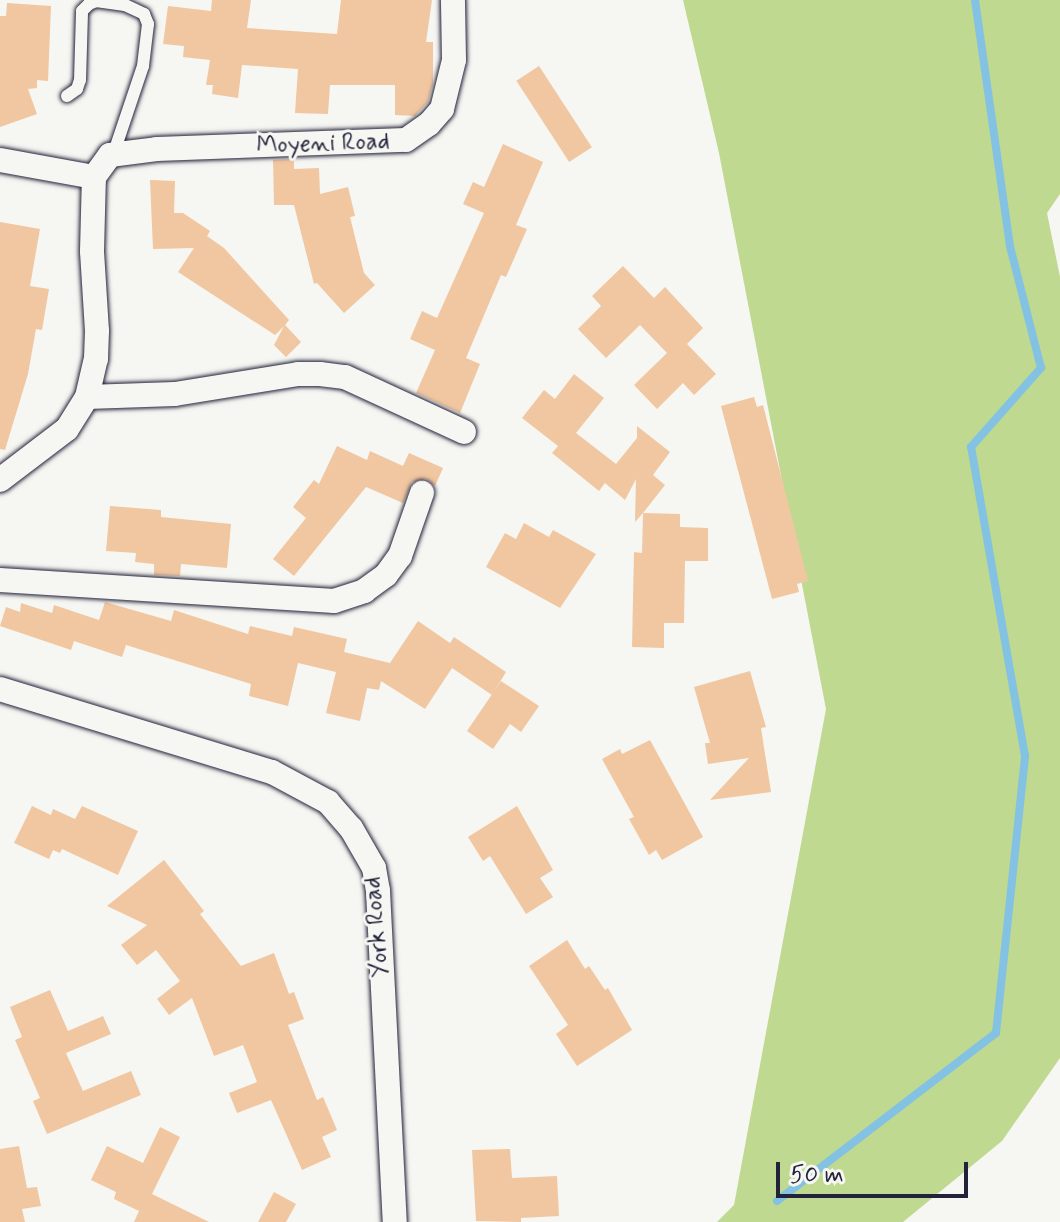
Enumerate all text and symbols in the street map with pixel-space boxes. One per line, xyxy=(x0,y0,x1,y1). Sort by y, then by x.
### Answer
street label: Moyeni Road xyxy=(256,127,390,161)
street label: York Road xyxy=(358,876,396,978)
scale bar xyxy=(780,1146,972,1196)
text: 50 m xyxy=(790,1160,844,1191)

